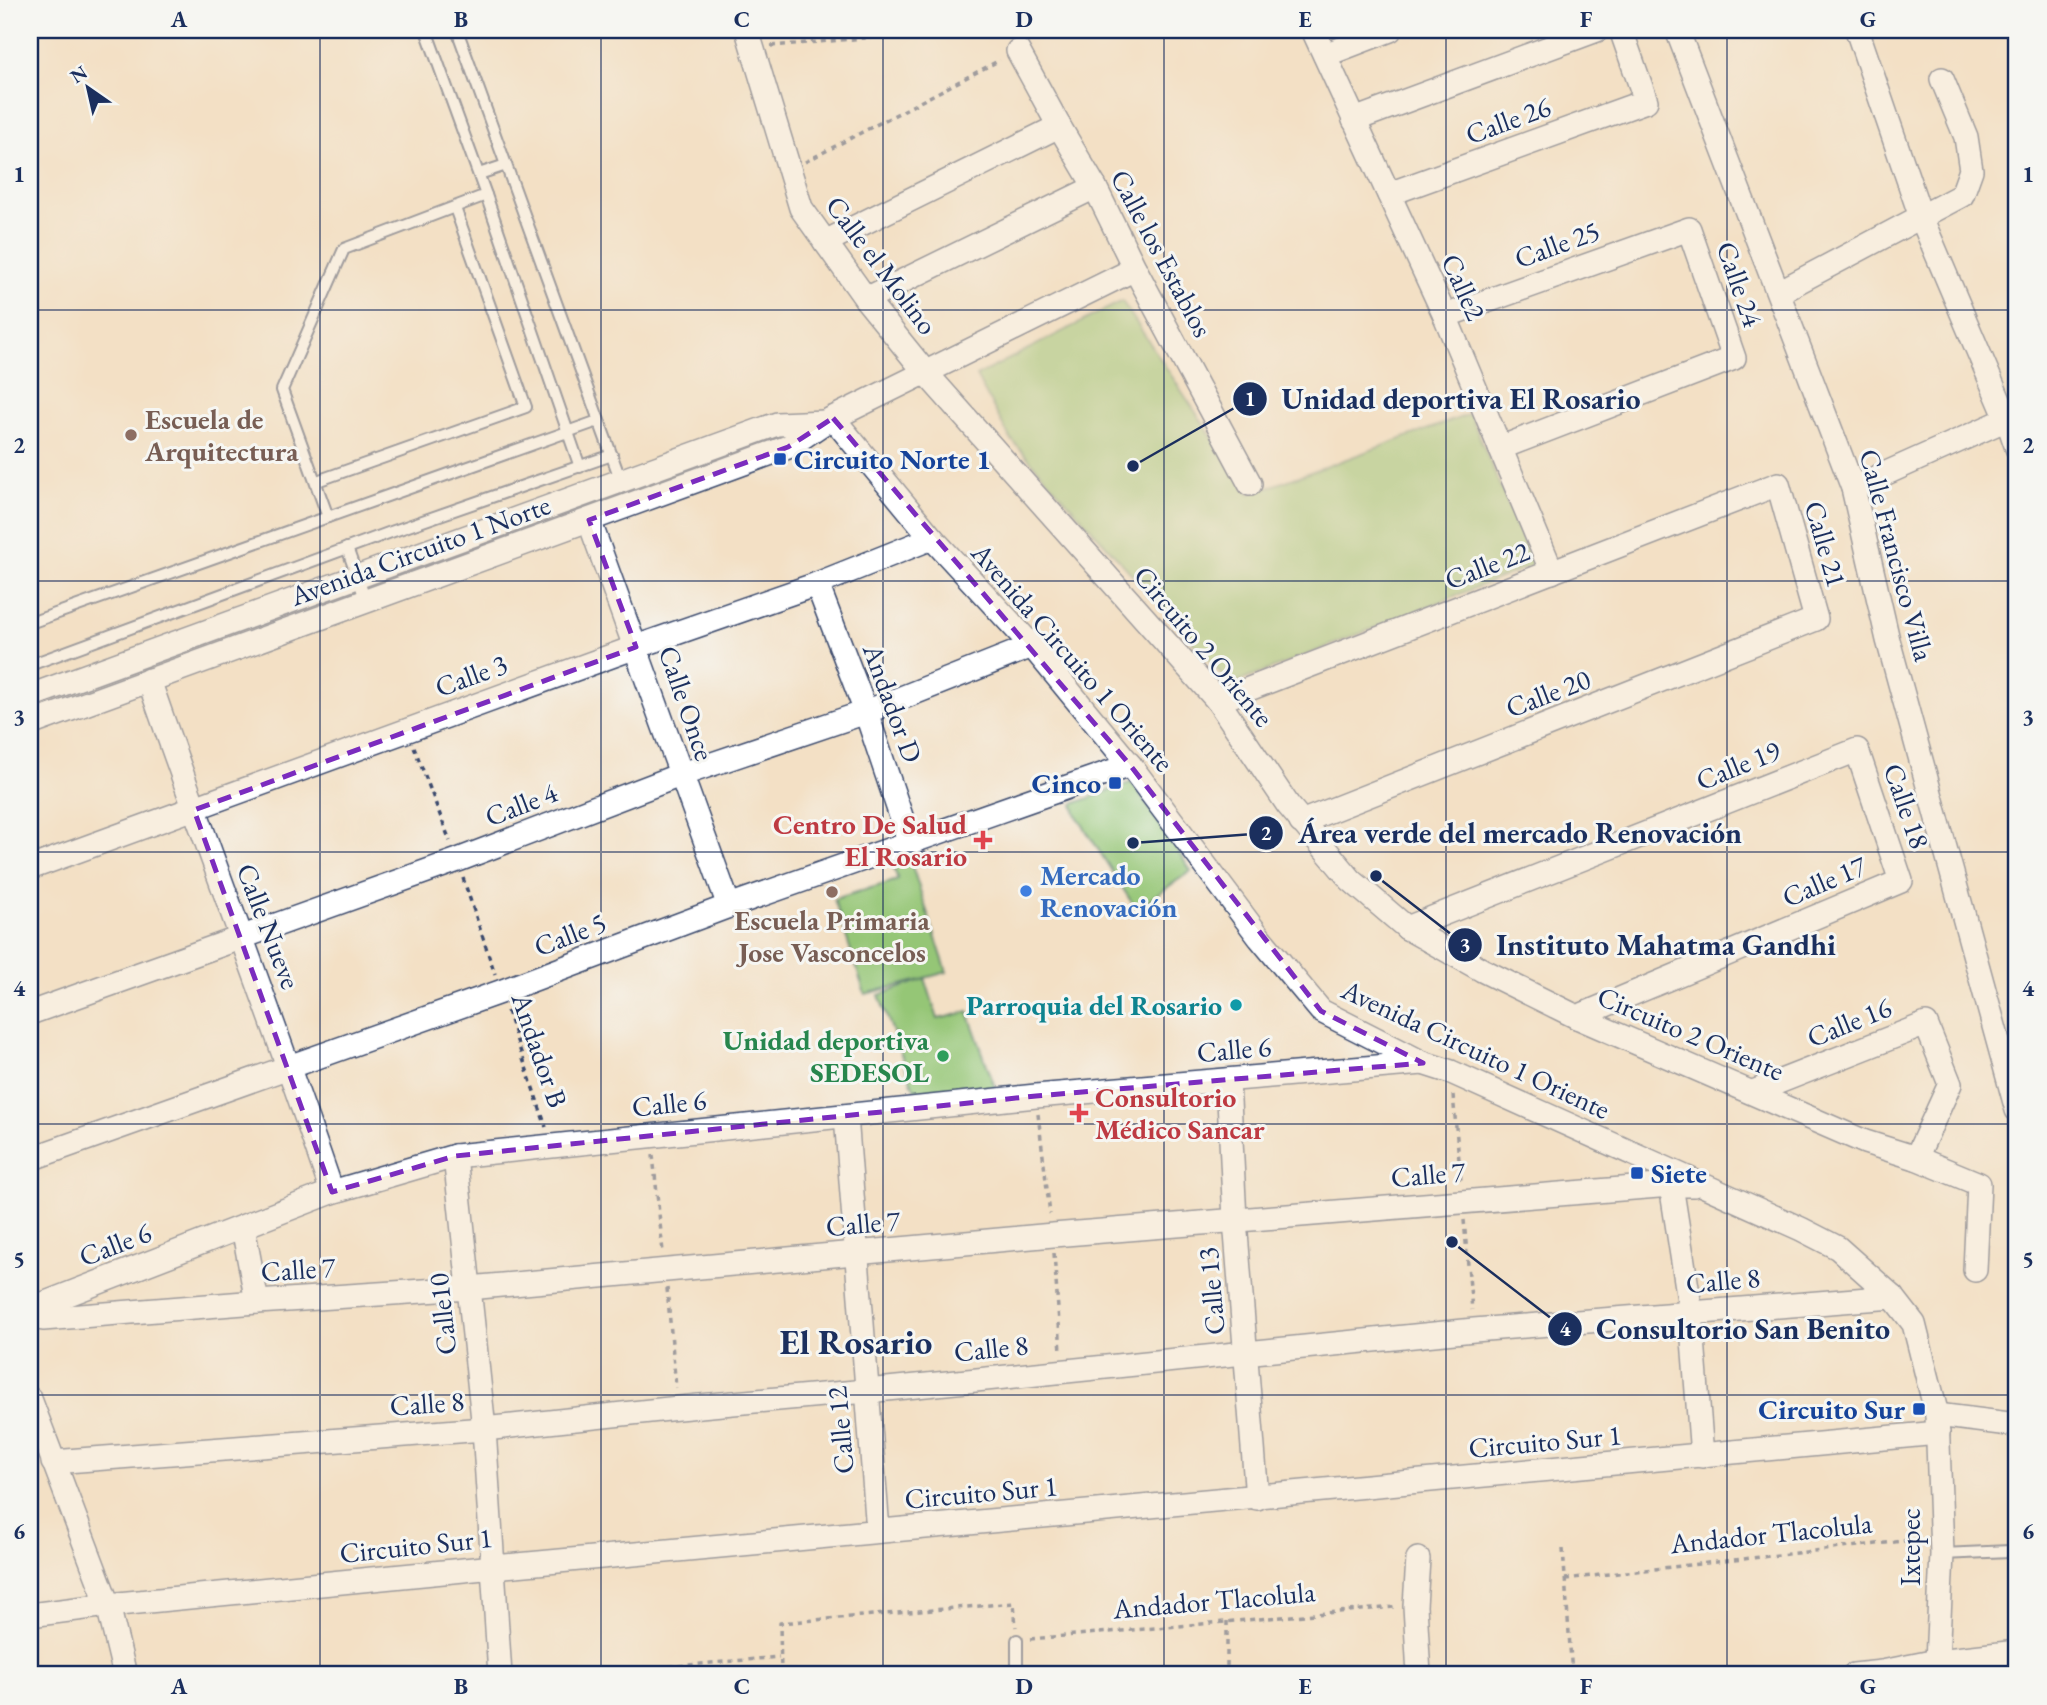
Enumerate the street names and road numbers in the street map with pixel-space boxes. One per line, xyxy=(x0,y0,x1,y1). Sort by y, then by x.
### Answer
street label: Calle 26 xyxy=(1461,88,1555,152)
street label: Calle los Establos xyxy=(1103,163,1221,343)
street label: Calle el Molino xyxy=(818,188,946,342)
street label: Calle 25 xyxy=(1510,212,1604,276)
street label: Calle 24 xyxy=(1709,237,1772,332)
street label: Calle2 xyxy=(1434,248,1495,326)
street label: Calle Francisco Villa xyxy=(1851,445,1943,666)
street label: Avenida Circuito 1 Norte xyxy=(284,486,555,614)
street label: Calle 21 xyxy=(1797,497,1855,591)
street label: Calle 22 xyxy=(1440,532,1535,598)
street label: Avenida Circuito 1 Oriente xyxy=(963,534,1182,779)
street label: Circuito 2 Oriente xyxy=(1126,558,1282,734)
street label: Andador D xyxy=(855,638,931,767)
street label: Calle Once xyxy=(651,641,723,765)
street label: Calle 3 xyxy=(430,645,512,705)
street label: Calle 20 xyxy=(1501,660,1595,726)
street label: Calle 19 xyxy=(1691,732,1785,798)
street label: Calle 18 xyxy=(1876,759,1938,853)
street label: Calle 4 xyxy=(480,774,563,834)
street label: Calle 17 xyxy=(1777,847,1872,915)
street label: Calle Nueve xyxy=(229,858,309,994)
street label: Calle 5 xyxy=(529,904,611,964)
street label: Avenida Circuito 1 Oriente xyxy=(1335,971,1616,1127)
street label: Circuito 2 Oriente xyxy=(1592,977,1790,1089)
street label: Andador B xyxy=(503,987,576,1112)
street label: Calle 16 xyxy=(1802,989,1896,1055)
street label: Calle 6 xyxy=(1195,1028,1273,1070)
street label: Calle 6 xyxy=(630,1081,708,1125)
street label: Calle 7 xyxy=(1389,1153,1467,1195)
street label: Calle 7 xyxy=(824,1202,902,1244)
street label: Calle 6 xyxy=(74,1214,156,1274)
street label: Calle 13 xyxy=(1189,1246,1233,1336)
street label: Calle 7 xyxy=(260,1248,337,1290)
street label: Calle 8 xyxy=(1684,1259,1762,1301)
street label: Calle10 xyxy=(420,1271,464,1357)
street label: Calle 8 xyxy=(952,1326,1030,1370)
street label: Calle 8 xyxy=(389,1382,465,1424)
street label: Calle 12 xyxy=(818,1384,862,1475)
street label: Circuito Sur 1 xyxy=(1467,1416,1623,1466)
street label: Circuito Sur 1 xyxy=(903,1467,1059,1517)
street label: Andador Tlacolula xyxy=(1667,1504,1875,1562)
street label: Ixtepec xyxy=(1892,1508,1928,1586)
street label: Circuito Sur 1 xyxy=(338,1519,494,1571)
street label: Andador Tlacolula xyxy=(1110,1573,1317,1627)

